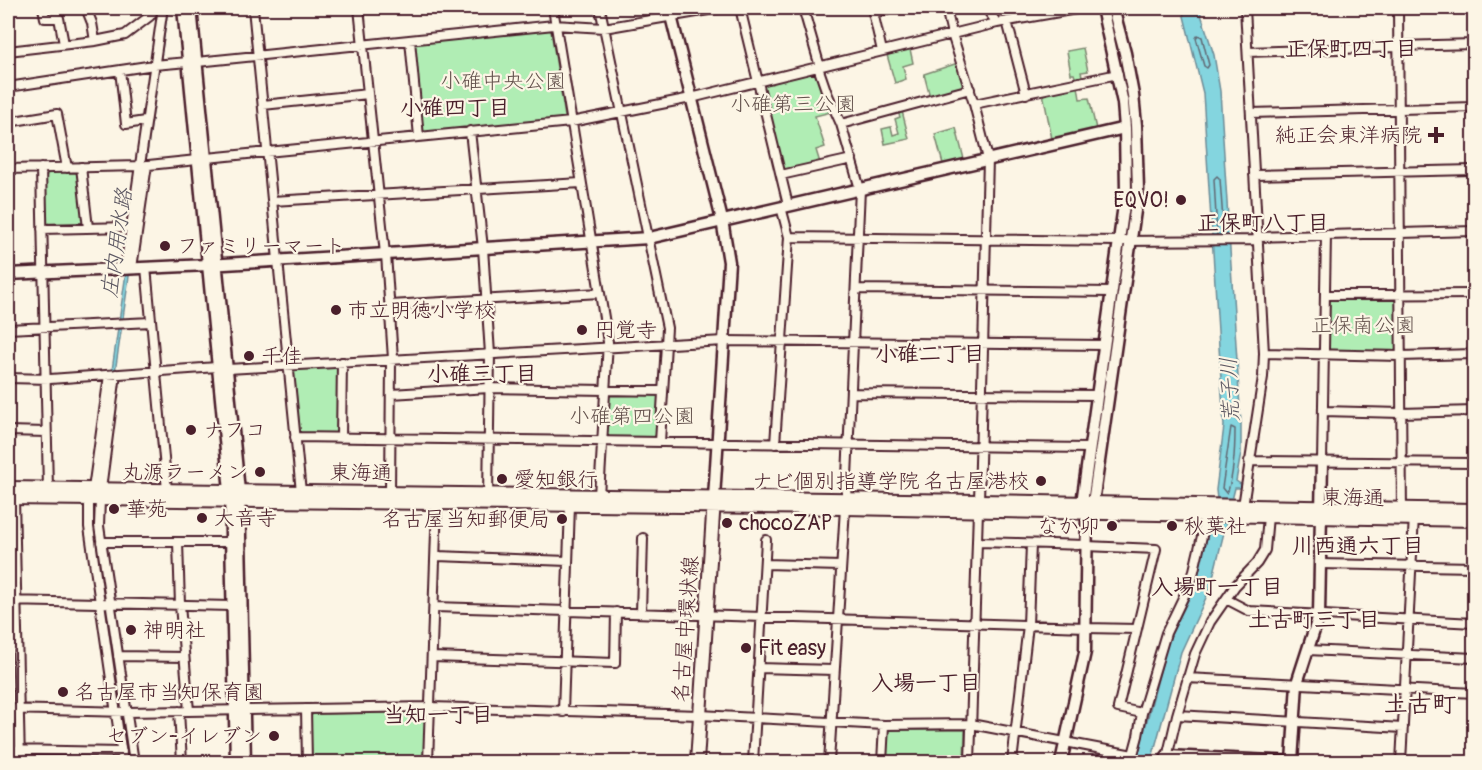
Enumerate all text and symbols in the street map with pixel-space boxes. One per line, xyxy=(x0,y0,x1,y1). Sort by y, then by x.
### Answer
district label: 正保町四丁目 xyxy=(1285,35,1417,63)
park label: 小碓中央公園 xyxy=(440,68,566,95)
park label: 小碓第三公園 xyxy=(730,91,856,118)
district label: 小碓四丁目 xyxy=(400,94,510,122)
place label: 純正会東洋病院 xyxy=(1275,122,1422,149)
marker: 純正会東洋病院 xyxy=(1427,126,1445,144)
water label: 庄内用水路 xyxy=(95,185,139,299)
place label: EQVO! xyxy=(1113,187,1169,214)
marker: EQVO! xyxy=(1174,193,1188,207)
district label: 正保町八丁目 xyxy=(1197,209,1329,237)
place label: ファミリーマート xyxy=(177,233,345,260)
marker: ファミリーマート xyxy=(158,239,172,253)
place label: 市立明徳小学校 xyxy=(348,297,495,324)
marker: 市立明徳小学校 xyxy=(329,303,343,317)
park label: 正保南公園 xyxy=(1311,312,1416,339)
place label: 円覚寺 xyxy=(594,317,657,344)
marker: 円覚寺 xyxy=(575,323,589,337)
district label: 小碓二丁目 xyxy=(875,340,985,368)
place label: 千佳 xyxy=(261,343,303,370)
marker: 千佳 xyxy=(242,349,256,363)
water label: 荒子川 xyxy=(1214,356,1246,424)
district label: 小碓三丁目 xyxy=(427,360,537,388)
park label: 小碓第四公園 xyxy=(569,403,695,430)
place label: ナフコ xyxy=(203,417,266,444)
marker: ナフコ xyxy=(184,423,198,437)
place label: 丸源ラーメン xyxy=(122,459,248,486)
street label: 東海通 xyxy=(329,459,393,487)
marker: 丸源ラーメン xyxy=(253,465,267,479)
place label: 愛知銀行 xyxy=(514,466,598,493)
place label: ナビ個別指導学院 名古屋港校 xyxy=(751,468,1029,495)
marker: 愛知銀行 xyxy=(495,472,509,486)
marker: ナビ個別指導学院 名古屋港校 xyxy=(1034,474,1048,488)
street label: 東海通 xyxy=(1321,484,1385,512)
place label: 華苑 xyxy=(126,496,168,523)
marker: 華苑 xyxy=(107,502,121,516)
place label: 大音寺 xyxy=(214,505,277,532)
place label: 名古屋当知郵便局 xyxy=(382,506,550,533)
place label: chocoZAP xyxy=(739,510,832,537)
marker: 大音寺 xyxy=(195,511,209,525)
marker: 名古屋当知郵便局 xyxy=(555,512,569,526)
place label: なか卯 xyxy=(1037,513,1100,540)
place label: 秋葉社 xyxy=(1184,513,1247,540)
marker: chocoZAP xyxy=(720,516,734,530)
marker: なか卯 xyxy=(1105,519,1119,533)
marker: 秋葉社 xyxy=(1165,519,1179,533)
district label: 川西通六丁目 xyxy=(1292,532,1424,560)
street label: 名古屋中環状線 xyxy=(667,555,705,703)
district label: 入場町一丁目 xyxy=(1151,573,1283,601)
district label: 土古町三丁目 xyxy=(1248,606,1380,634)
place label: 神明社 xyxy=(143,617,206,644)
marker: 神明社 xyxy=(124,623,138,637)
place label: Fit easy xyxy=(758,635,826,662)
marker: Fit easy xyxy=(739,641,753,655)
district label: 入場一丁目 xyxy=(871,669,981,697)
place label: 名古屋市当知保育園 xyxy=(75,679,264,706)
marker: 名古屋市当知保育園 xyxy=(56,685,70,699)
district label: 土古町 xyxy=(1384,690,1456,719)
district label: 当知一丁目 xyxy=(383,701,493,729)
place label: セブン-イレブン xyxy=(106,723,262,750)
marker: セブン-イレブン xyxy=(267,729,281,743)

